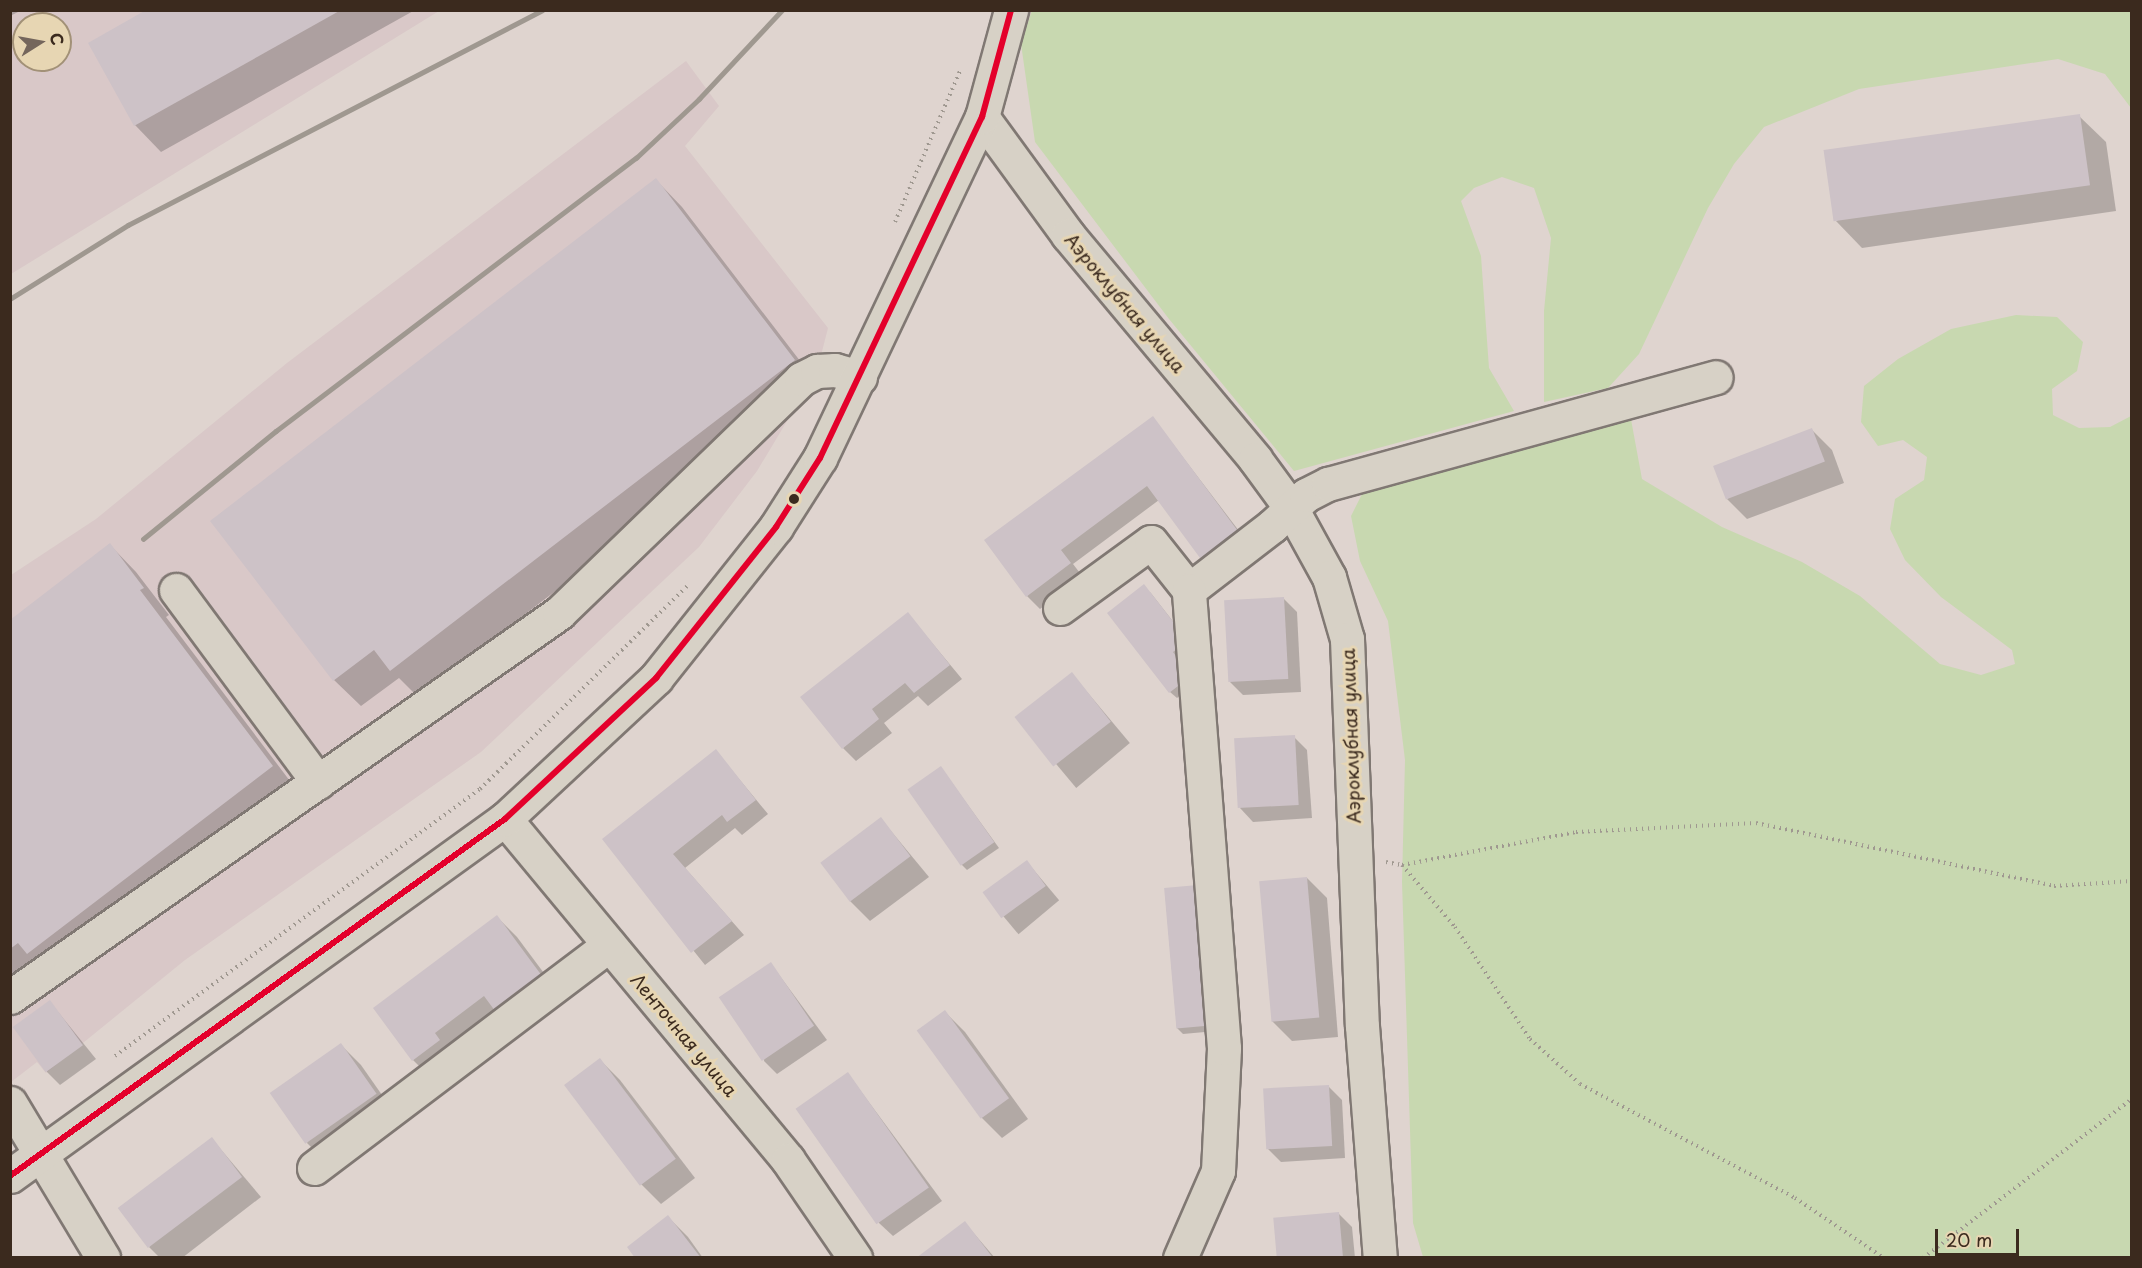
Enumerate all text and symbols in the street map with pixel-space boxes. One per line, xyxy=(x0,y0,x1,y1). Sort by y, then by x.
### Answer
north arrow xyxy=(12,12,72,72)
text: С xyxy=(45,31,71,47)
street label: Аэроклубная улица xyxy=(1060,229,1190,377)
unlabelled marker xyxy=(788,493,800,505)
street label: Аэроклубная улица xyxy=(1337,648,1365,824)
street label: Ленточная улица xyxy=(626,969,742,1101)
scale bar xyxy=(1938,1217,2022,1255)
text: 20 m xyxy=(1946,1226,1992,1253)

